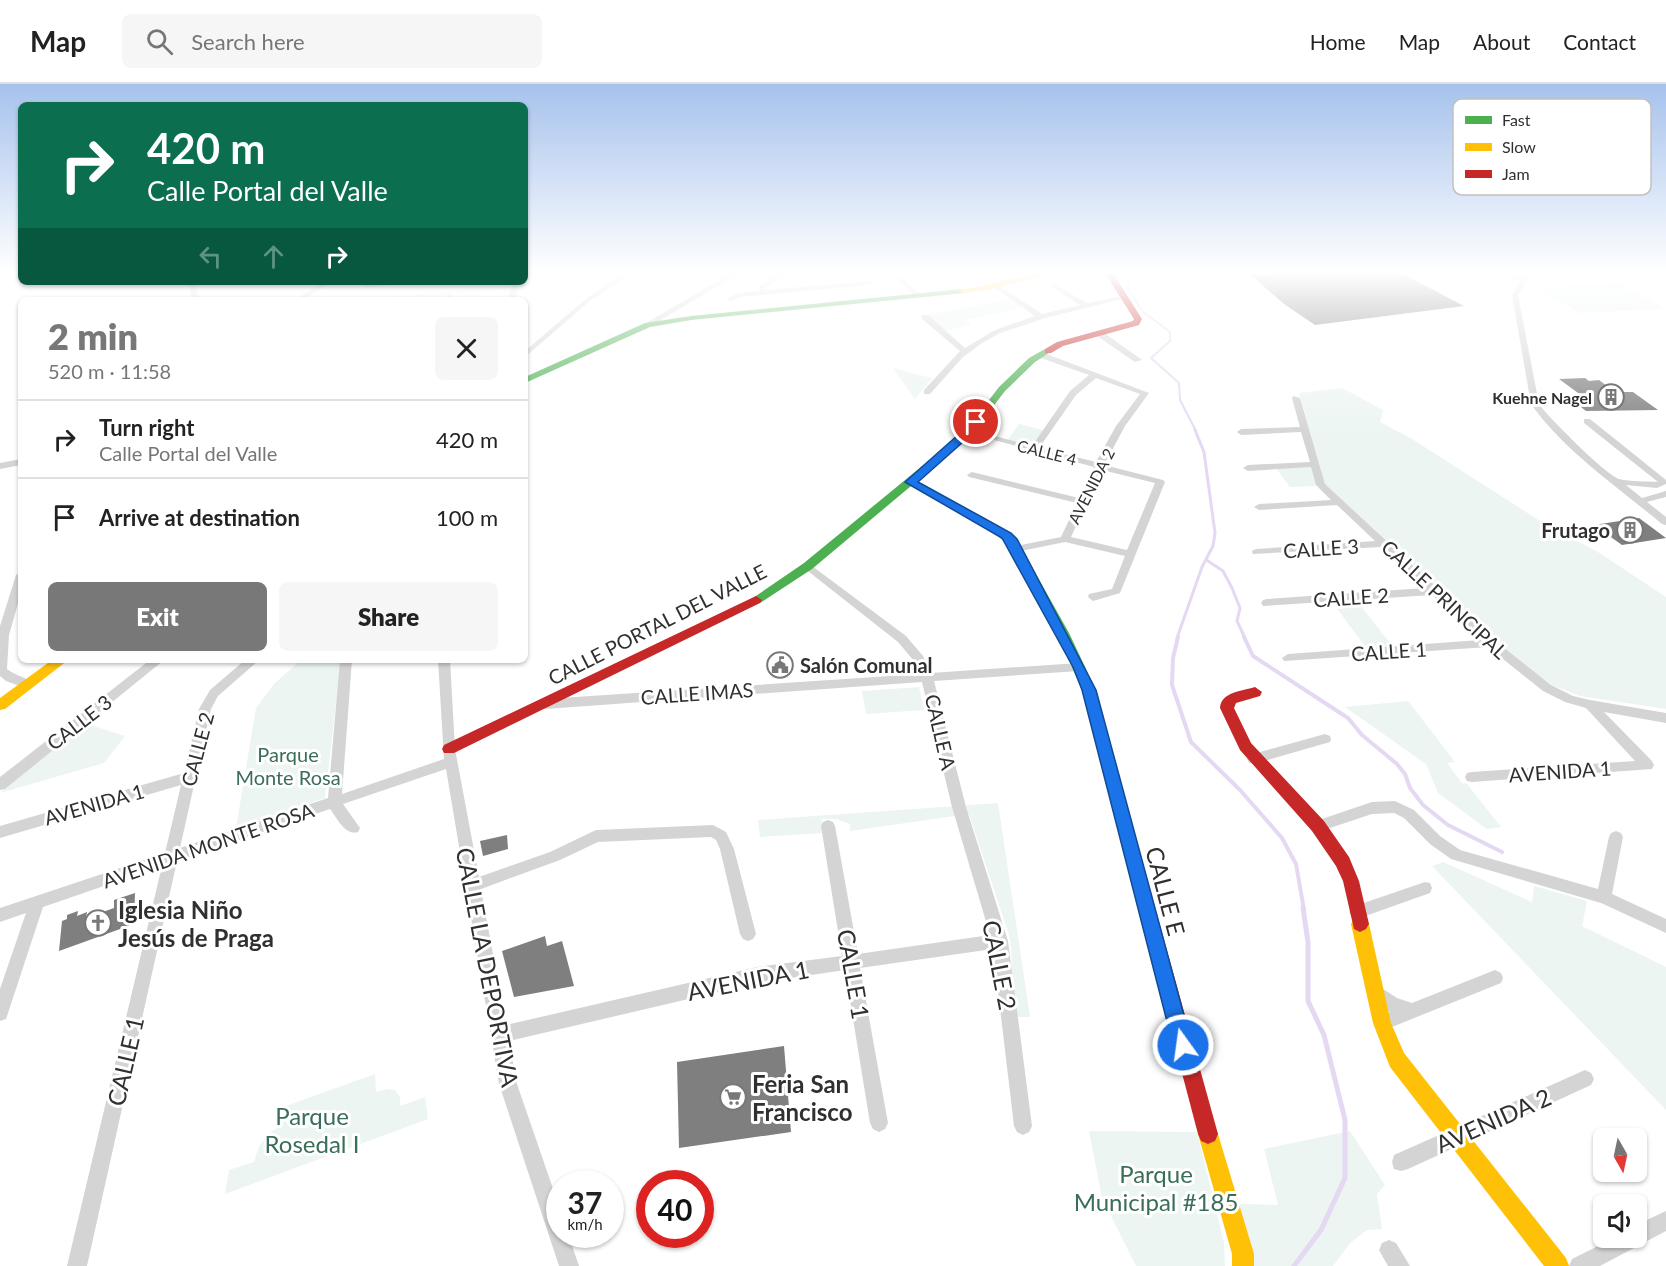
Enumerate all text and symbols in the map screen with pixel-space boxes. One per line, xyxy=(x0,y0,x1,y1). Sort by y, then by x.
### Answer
search box xyxy=(122,14,542,68)
text: Map xyxy=(30,24,86,58)
icon: search xyxy=(143,25,176,58)
text: Search here xyxy=(191,28,305,55)
text: Home xyxy=(1310,29,1366,54)
text: Map xyxy=(1399,29,1440,54)
text: About xyxy=(1473,29,1530,54)
text: Contact xyxy=(1563,29,1636,54)
legend xyxy=(1453,99,1651,195)
text: Fast xyxy=(1502,110,1531,129)
text: 420 m xyxy=(147,123,265,173)
icon: right xyxy=(48,126,126,204)
text: Slow xyxy=(1502,137,1536,156)
text: Jam xyxy=(1502,164,1530,183)
text: Calle Portal del Valle xyxy=(147,174,388,207)
icon: left xyxy=(194,240,227,273)
icon: ahead xyxy=(257,240,290,273)
icon: right xyxy=(320,240,353,273)
text: 2 min xyxy=(48,314,138,358)
button: close xyxy=(435,317,498,380)
text: 520 m · 11:58 xyxy=(48,359,171,383)
building icon: Kuehne Nagel xyxy=(1596,382,1626,412)
place label: Kuehne Nagel xyxy=(1492,388,1592,407)
pin xyxy=(950,396,1001,447)
icon: arrive xyxy=(959,405,992,438)
text: Turn right xyxy=(99,414,194,441)
icon: right xyxy=(48,423,81,456)
text: 420 m xyxy=(436,426,498,453)
street label: CALLE 4 xyxy=(1015,435,1079,469)
text: Calle Portal del Valle xyxy=(99,441,277,465)
street label: AVENIDA 2 xyxy=(1064,445,1118,527)
icon: arrive xyxy=(48,501,81,534)
text: Arrive at destination xyxy=(99,504,300,531)
text: 100 m xyxy=(436,504,498,531)
building icon: Frutago xyxy=(1615,515,1645,545)
place label: Frutago xyxy=(1541,518,1610,542)
street label: CALLE 3 xyxy=(1282,533,1360,563)
street label: CALLE PRINCIPAL xyxy=(1377,535,1513,663)
street label: CALLE PORTAL DEL VALLE xyxy=(544,558,770,690)
button: Exit xyxy=(48,582,267,651)
button: Share xyxy=(279,582,498,651)
street label: CALLE 2 xyxy=(1312,582,1390,612)
street label: CALLE 1 xyxy=(1350,636,1428,666)
public building icon: Salón Comunal xyxy=(765,650,795,680)
place label: Salón Comunal xyxy=(800,653,933,677)
street label: CALLE IMAS xyxy=(640,677,754,709)
street label: CALLE 3 xyxy=(42,689,116,755)
street label: CALLE A xyxy=(921,692,961,773)
street label: CALLE 2 xyxy=(176,709,218,789)
park label: Parque Monte Rosa xyxy=(235,742,341,789)
street label: AVENIDA 1 xyxy=(1508,755,1612,787)
street label: AVENIDA 1 xyxy=(41,778,147,830)
street label: AVENIDA MONTE ROSA xyxy=(99,797,317,892)
street label: CALLE E xyxy=(1140,843,1192,939)
street label: CALLE LA DEPORTIVA xyxy=(451,845,526,1090)
place label: Iglesia Niño Jesús de Praga xyxy=(118,895,274,952)
church icon: Iglesia Niño Jesús de Praga xyxy=(83,908,113,938)
street label: CALLE 2 xyxy=(977,918,1023,1012)
street label: CALLE 1 xyxy=(832,927,876,1021)
street label: AVENIDA 1 xyxy=(685,954,811,1006)
street label: CALLE 1 xyxy=(101,1013,149,1109)
position arrow xyxy=(1151,1013,1215,1077)
place label: Feria San Francisco xyxy=(752,1069,852,1126)
supermarket icon: Feria San Francisco xyxy=(718,1082,748,1112)
street label: AVENIDA 2 xyxy=(1431,1082,1555,1158)
park label: Parque Rosedal I xyxy=(265,1101,359,1158)
north arrow xyxy=(1593,1128,1647,1182)
map controls xyxy=(1593,1128,1647,1248)
park label: Parque Municipal #185 xyxy=(1074,1159,1238,1216)
speed limit sign: 40 xyxy=(636,1170,714,1248)
text: 37 xyxy=(568,1184,602,1220)
button: sound xyxy=(1593,1194,1647,1248)
text: km/h xyxy=(567,1215,603,1233)

